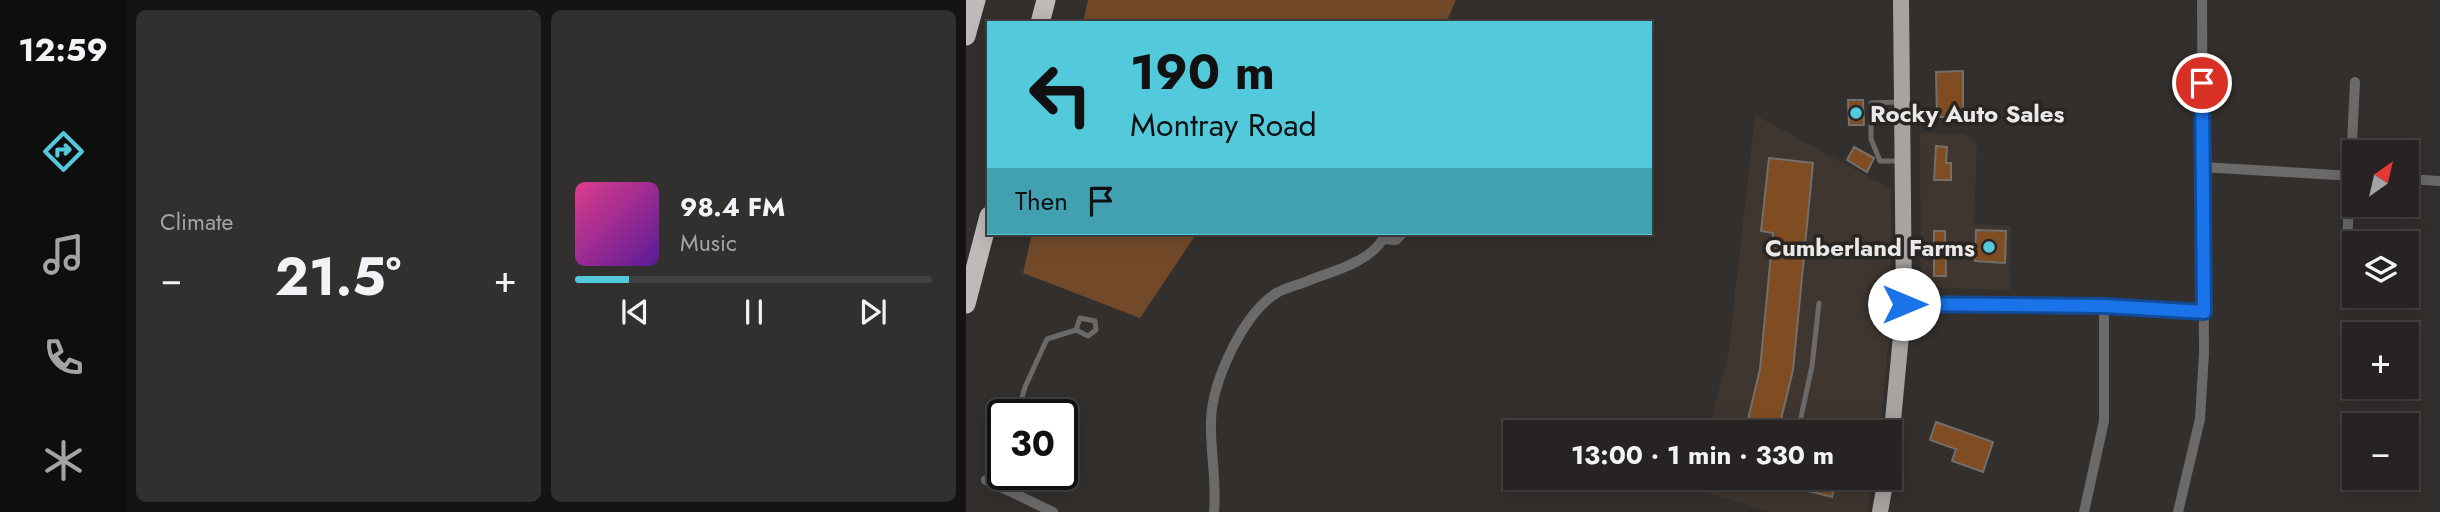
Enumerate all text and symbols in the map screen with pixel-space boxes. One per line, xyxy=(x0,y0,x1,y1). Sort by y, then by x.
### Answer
text: 12:59 xyxy=(18,27,108,73)
text: 190 m xyxy=(1130,37,1275,107)
icon: left xyxy=(1015,49,1106,140)
pin xyxy=(2172,53,2232,113)
icon: arrive xyxy=(2183,64,2221,102)
place label: Rocky Auto Sales xyxy=(1870,96,2065,131)
text: Montray Road xyxy=(1130,102,1317,148)
marker: Rocky Auto Sales xyxy=(1848,105,1864,121)
icon: directions xyxy=(39,127,88,176)
north arrow xyxy=(2342,140,2418,217)
map controls xyxy=(2342,140,2419,490)
text: Then xyxy=(1015,182,1068,220)
icon: arrive xyxy=(1082,182,1120,220)
text: 98.4 FM xyxy=(680,188,785,226)
text: Climate xyxy=(160,205,233,239)
text: Music xyxy=(680,226,737,260)
icon: music xyxy=(39,230,88,279)
place label: Cumberland Farms xyxy=(1765,230,1975,265)
button: layers xyxy=(2342,231,2419,308)
text: 21.5° xyxy=(275,239,401,315)
marker: Cumberland Farms xyxy=(1981,239,1997,255)
text: − xyxy=(160,251,182,306)
text: + xyxy=(494,251,517,306)
position arrow xyxy=(1867,267,1941,341)
icon: previous xyxy=(616,293,654,331)
icon: pause xyxy=(735,293,773,331)
icon: next xyxy=(854,293,892,331)
button: + xyxy=(2342,322,2419,399)
icon: phone xyxy=(39,333,88,382)
speed limit sign: 30 xyxy=(987,399,1078,490)
button: − xyxy=(2342,413,2419,490)
icon: climate xyxy=(39,436,88,485)
text: 13:00 · 1 min · 330 m xyxy=(1571,436,1834,474)

